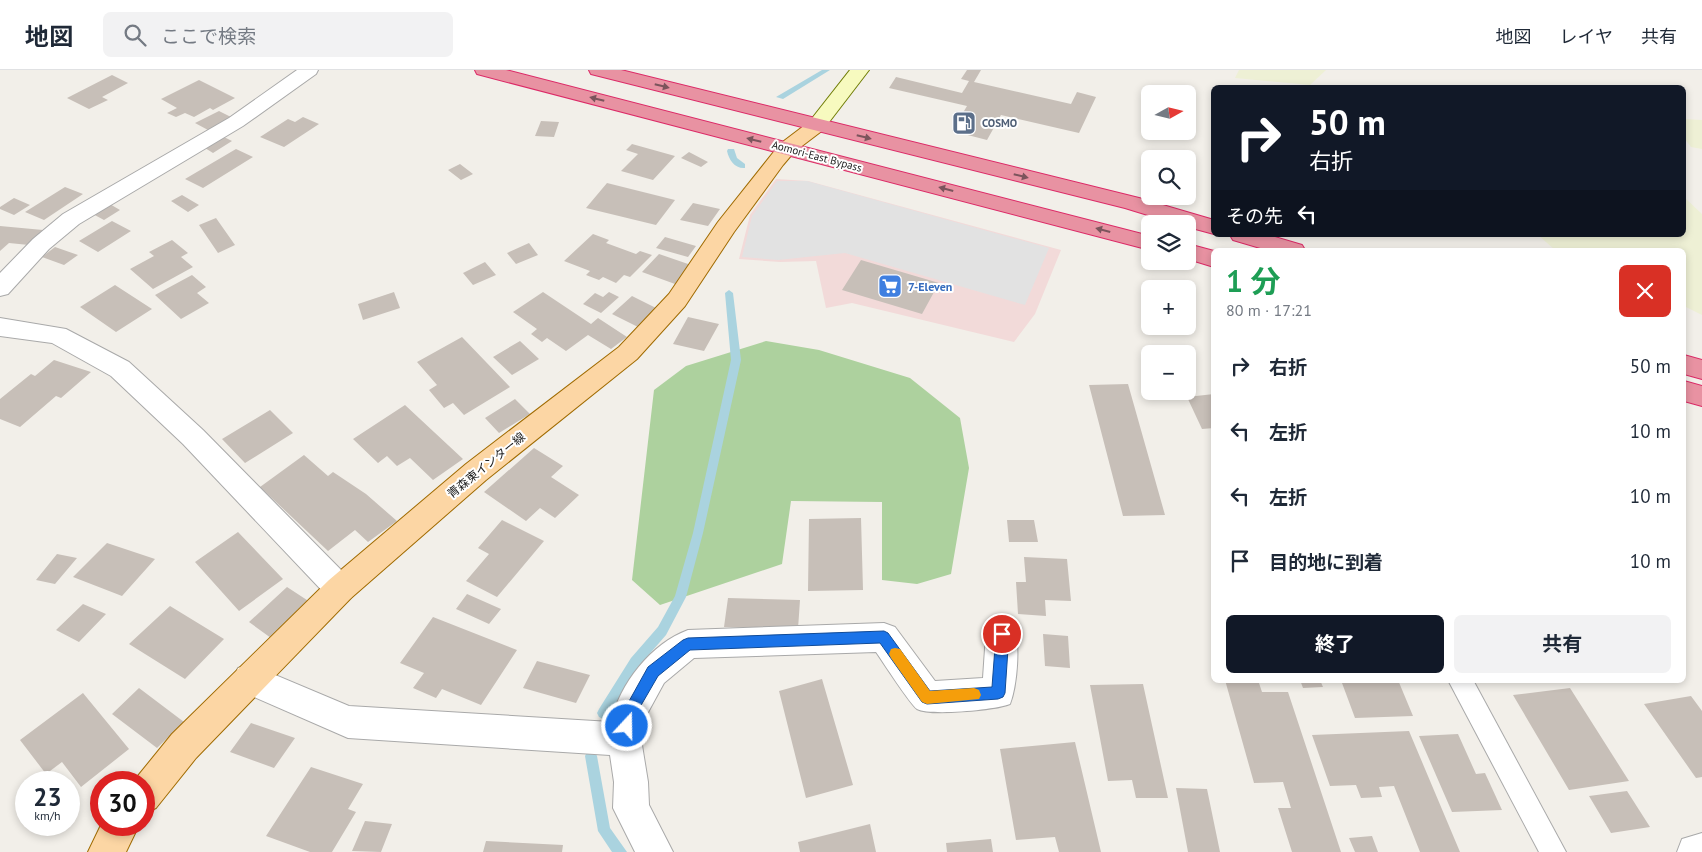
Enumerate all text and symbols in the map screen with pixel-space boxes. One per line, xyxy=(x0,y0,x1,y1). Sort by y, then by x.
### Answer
search box xyxy=(103,12,453,57)
text: 地図 xyxy=(25,21,73,52)
icon: search xyxy=(121,21,149,49)
text: ここで検索 xyxy=(161,24,256,48)
text: 地図 xyxy=(1496,25,1532,48)
text: レイヤ xyxy=(1560,25,1613,48)
text: 共有 xyxy=(1641,25,1677,48)
one-way arrow xyxy=(655,83,670,91)
north arrow xyxy=(1141,85,1196,140)
map controls xyxy=(1141,85,1196,400)
one-way arrow xyxy=(589,95,605,103)
text: 50 m xyxy=(1309,99,1386,145)
icon: right xyxy=(1226,105,1291,170)
fuel station icon: COSMO xyxy=(951,110,977,136)
place label: COSMO xyxy=(982,116,1017,130)
one-way arrow xyxy=(856,133,871,141)
one-way arrow xyxy=(747,136,762,144)
street label: Aomori-East Bypass xyxy=(770,137,864,175)
text: 右折 xyxy=(1309,147,1353,175)
button: search xyxy=(1141,150,1196,205)
one-way arrow xyxy=(1014,172,1029,180)
one-way arrow xyxy=(938,185,953,193)
icon: left xyxy=(1293,200,1321,228)
text: その先 xyxy=(1226,204,1283,228)
button: layers xyxy=(1141,215,1196,270)
one-way arrow xyxy=(1095,226,1110,234)
text: 1 分 xyxy=(1226,261,1281,300)
button: close xyxy=(1619,265,1671,317)
supermarket icon: 7-Eleven xyxy=(877,273,903,299)
place label: 7-Eleven xyxy=(908,279,952,294)
button: + xyxy=(1141,280,1196,335)
text: 80 m · 17:21 xyxy=(1226,300,1312,320)
button: − xyxy=(1141,345,1196,400)
icon: right xyxy=(1226,352,1254,380)
text: 50 m xyxy=(1630,354,1671,378)
text: 右折 xyxy=(1269,355,1307,379)
icon: left xyxy=(1226,417,1254,445)
text: 10 m xyxy=(1630,419,1671,443)
text: 左折 xyxy=(1269,420,1307,444)
street label: 青森東インター線 xyxy=(444,429,528,501)
icon: left xyxy=(1226,482,1254,510)
text: 10 m xyxy=(1630,484,1671,508)
text: 左折 xyxy=(1269,485,1307,509)
icon: arrive xyxy=(1226,547,1254,575)
text: 10 m xyxy=(1630,549,1671,573)
text: 目的地に到着 xyxy=(1269,550,1383,574)
pin xyxy=(981,613,1023,655)
button: 終了 xyxy=(1226,615,1444,673)
button: 共有 xyxy=(1454,615,1671,673)
icon: arrive xyxy=(988,620,1016,648)
position arrow xyxy=(600,699,652,751)
speed limit sign: 30 xyxy=(90,771,155,836)
text: 23 xyxy=(33,781,62,813)
text: km/h xyxy=(34,808,61,823)

